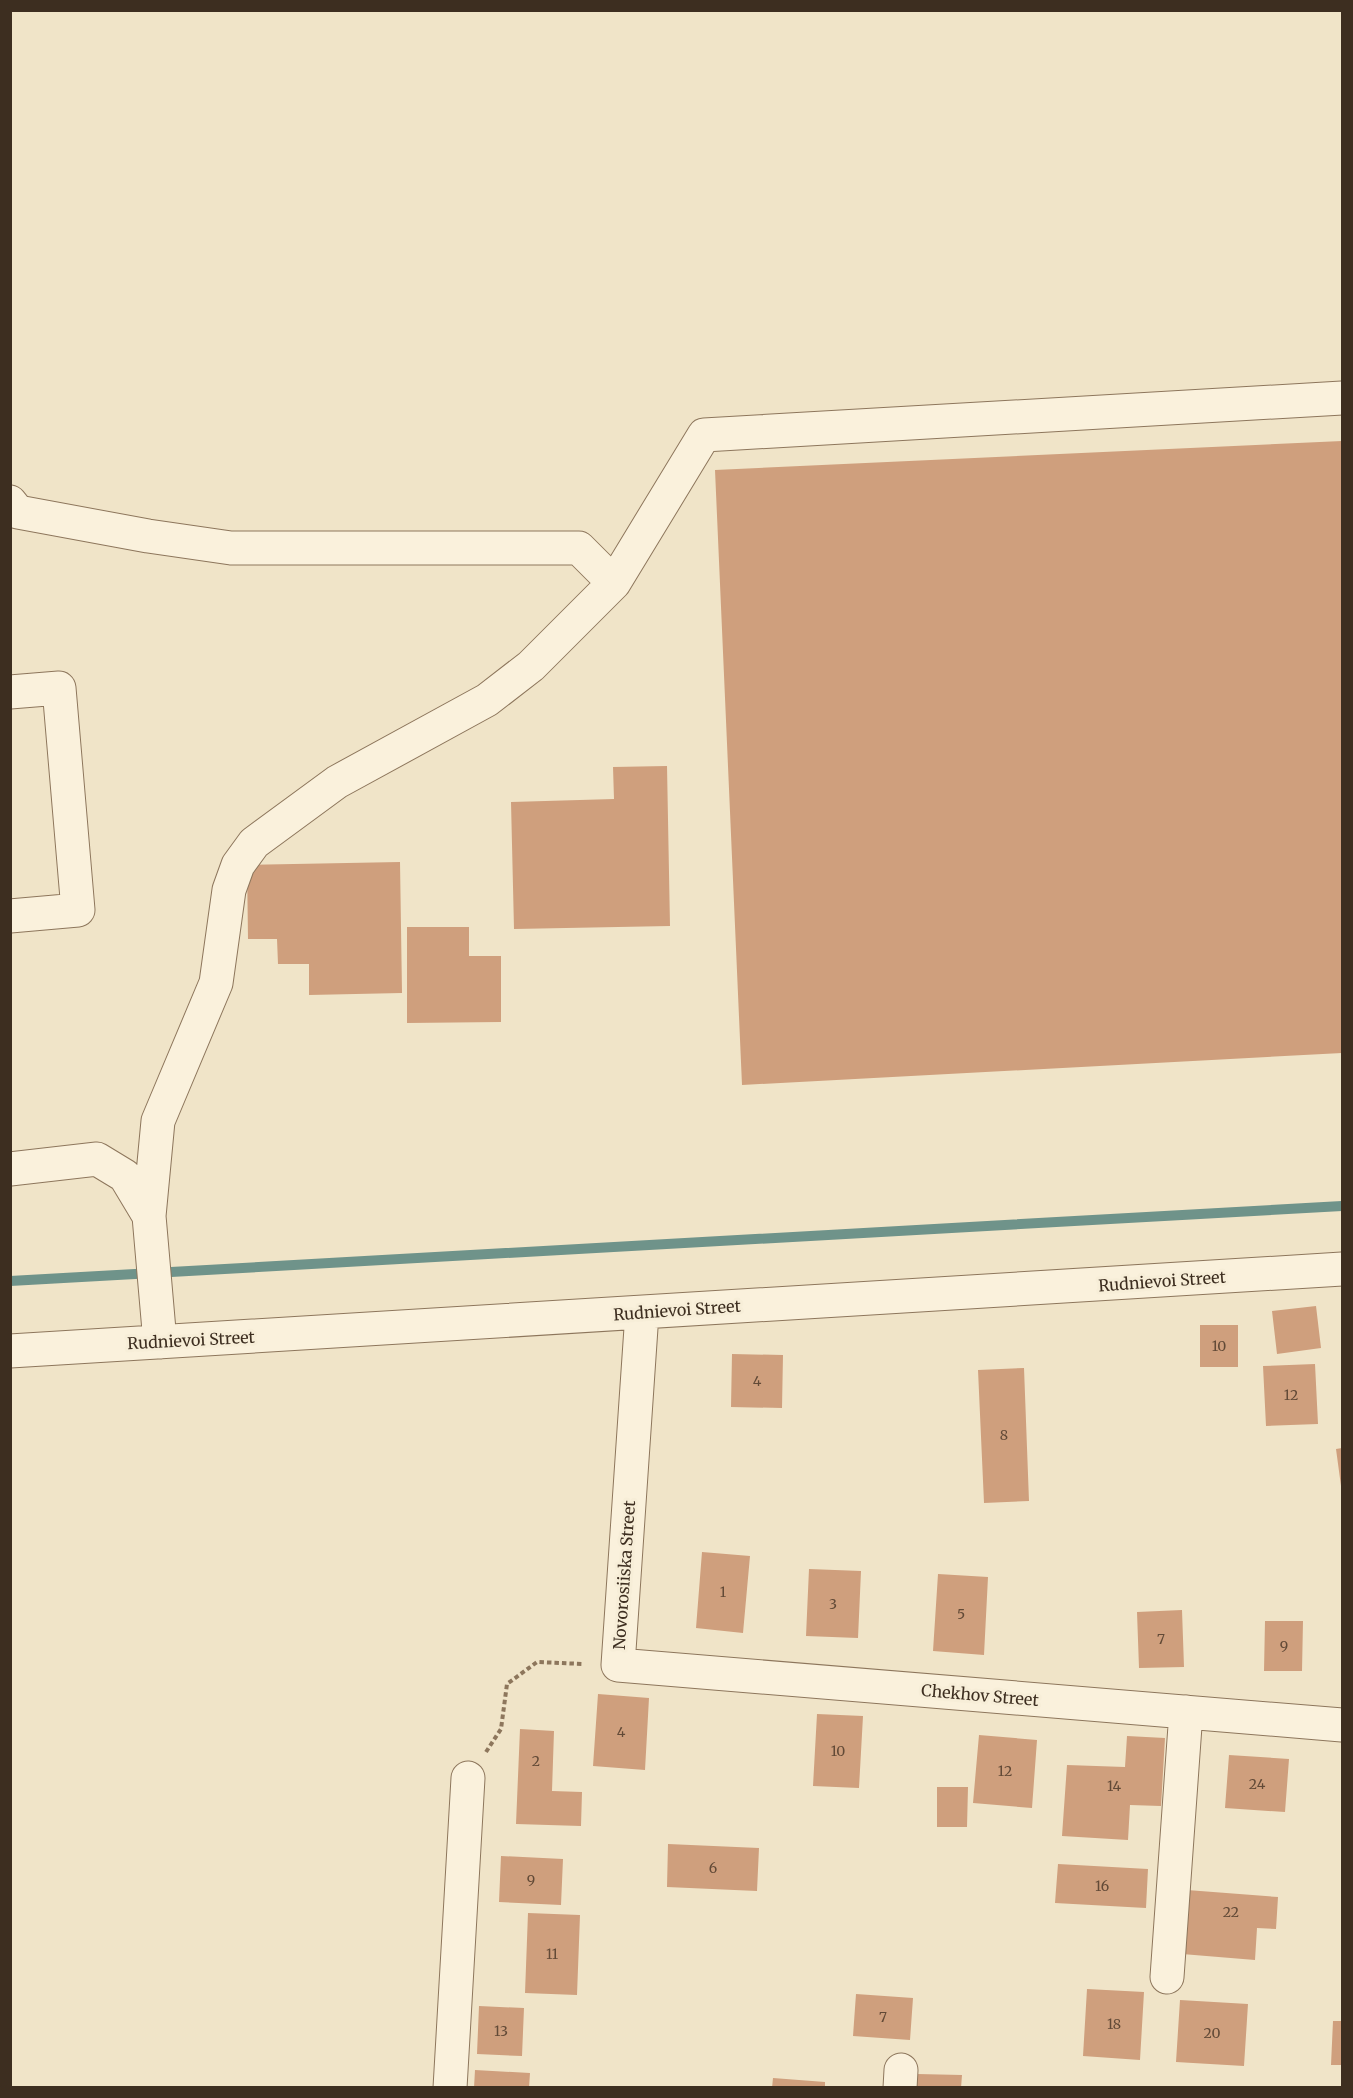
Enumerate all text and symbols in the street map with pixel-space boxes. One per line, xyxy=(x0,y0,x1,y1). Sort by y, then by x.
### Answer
street label: Rudnievoi Street xyxy=(1098,1267,1227,1295)
street label: Rudnievoi Street xyxy=(613,1296,742,1324)
street label: Rudnievoi Street xyxy=(127,1327,256,1353)
house number: 10 xyxy=(1212,1337,1226,1355)
house number: 4 xyxy=(753,1372,762,1390)
house number: 12 xyxy=(1284,1386,1298,1404)
house number: 8 xyxy=(1000,1426,1008,1444)
street label: Novorosiiska Street xyxy=(609,1499,639,1650)
house number: 1 xyxy=(720,1583,726,1601)
house number: 3 xyxy=(829,1595,837,1613)
house number: 5 xyxy=(957,1605,965,1623)
house number: 7 xyxy=(1157,1630,1165,1648)
house number: 9 xyxy=(1280,1637,1288,1655)
street label: Chekhov Street xyxy=(920,1680,1040,1710)
house number: 4 xyxy=(617,1723,626,1741)
house number: 10 xyxy=(831,1742,845,1760)
house number: 2 xyxy=(532,1752,540,1770)
house number: 12 xyxy=(998,1762,1012,1780)
house number: 24 xyxy=(1249,1775,1266,1793)
house number: 14 xyxy=(1107,1777,1121,1795)
house number: 6 xyxy=(709,1859,717,1877)
house number: 9 xyxy=(527,1871,535,1889)
house number: 16 xyxy=(1095,1877,1109,1895)
house number: 22 xyxy=(1223,1903,1239,1921)
house number: 11 xyxy=(546,1945,558,1963)
house number: 7 xyxy=(879,2008,887,2026)
house number: 18 xyxy=(1107,2015,1121,2033)
house number: 13 xyxy=(494,2022,508,2040)
house number: 20 xyxy=(1203,2024,1221,2042)

